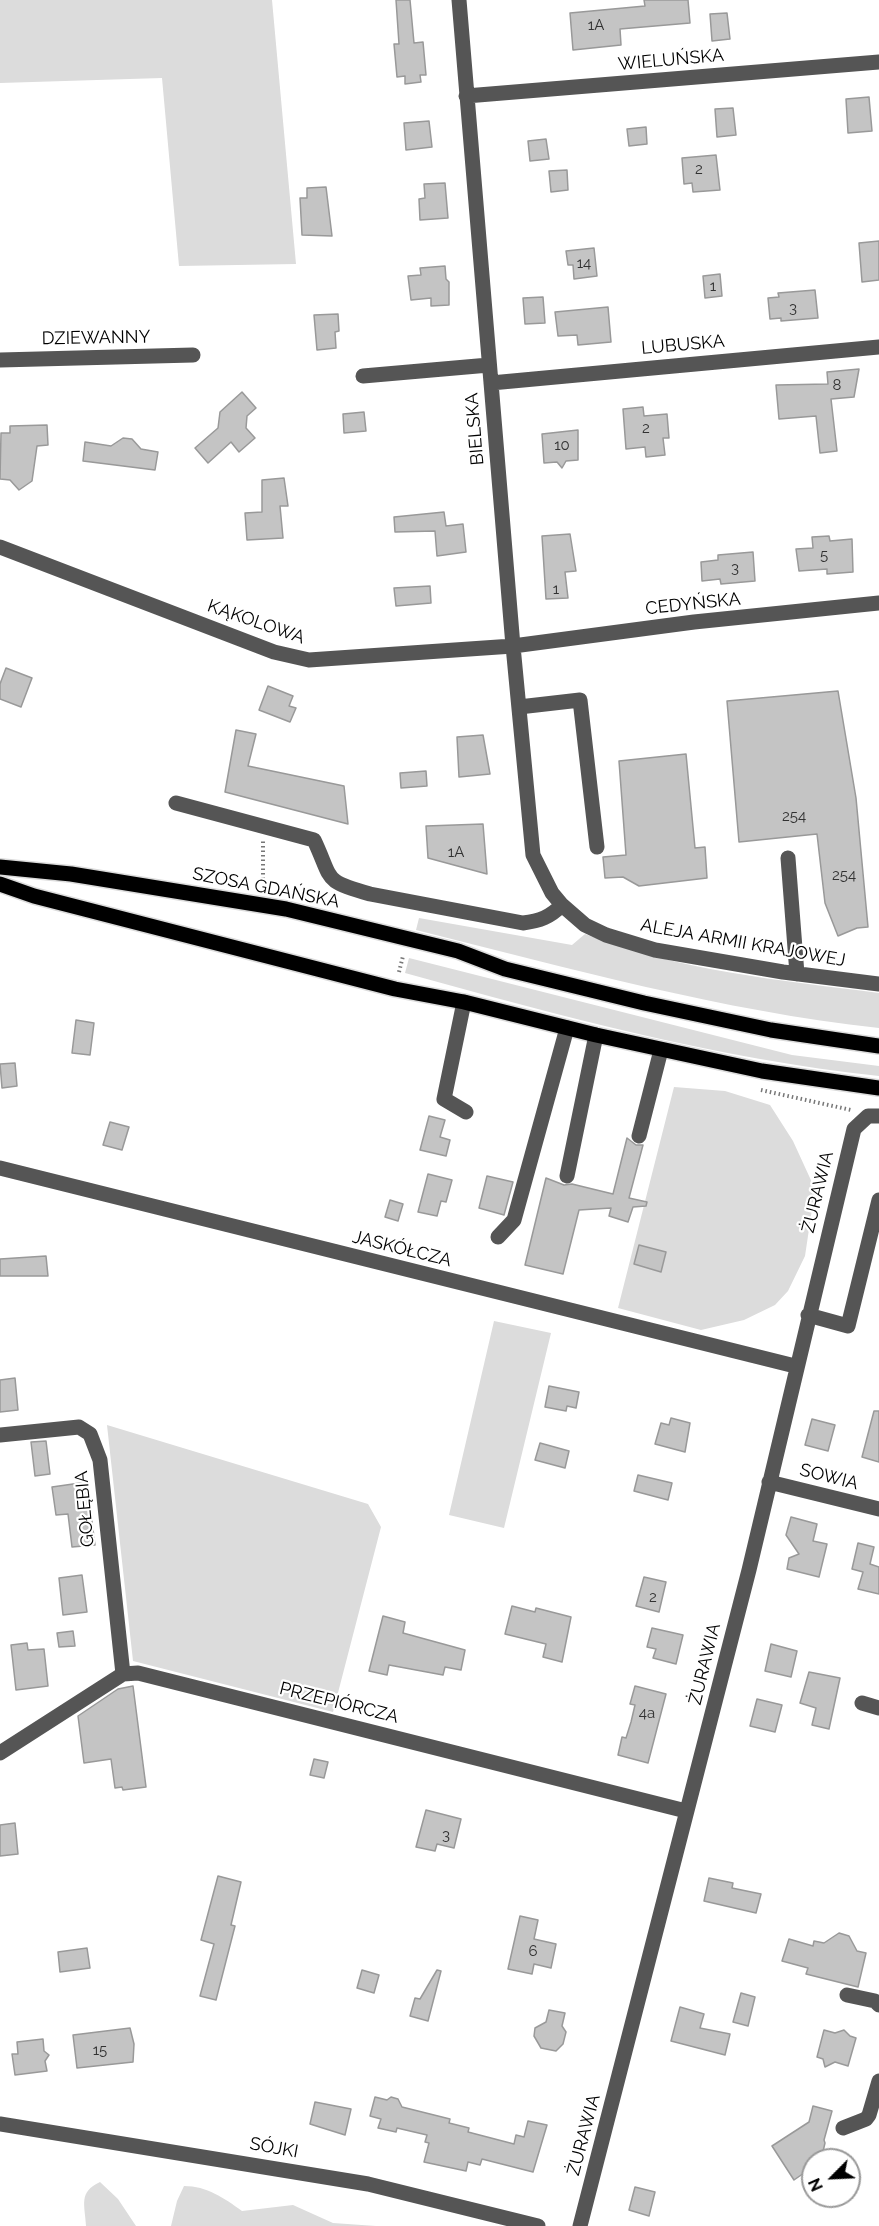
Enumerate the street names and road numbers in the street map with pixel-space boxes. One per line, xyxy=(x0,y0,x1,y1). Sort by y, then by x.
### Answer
street label: WIELUŃSKA xyxy=(617,45,725,75)
street label: DZIEWANNY xyxy=(41,326,151,350)
street label: LUBUSKA xyxy=(640,331,726,359)
street label: BIELSKA xyxy=(461,392,489,466)
street label: CEDYŃSKA xyxy=(644,588,742,620)
street label: KĄKOLOWA xyxy=(204,595,308,649)
street label: SZOSA GDAŃSKA xyxy=(191,863,341,913)
street label: ALEJA ARMII KRAJOWEJ xyxy=(639,914,847,972)
street label: ŻURAWIA xyxy=(797,1149,839,1235)
street label: JASKÓŁCZA xyxy=(350,1226,454,1272)
street label: SOWIA xyxy=(798,1459,860,1495)
street label: GOŁĘBIA xyxy=(71,1470,99,1548)
street label: ŻURAWIA xyxy=(684,1621,726,1707)
street label: PRZEPIÓRCZA xyxy=(277,1678,401,1728)
street label: ŻURAWIA xyxy=(563,2092,605,2178)
street label: SÓJKI xyxy=(248,2133,300,2163)

